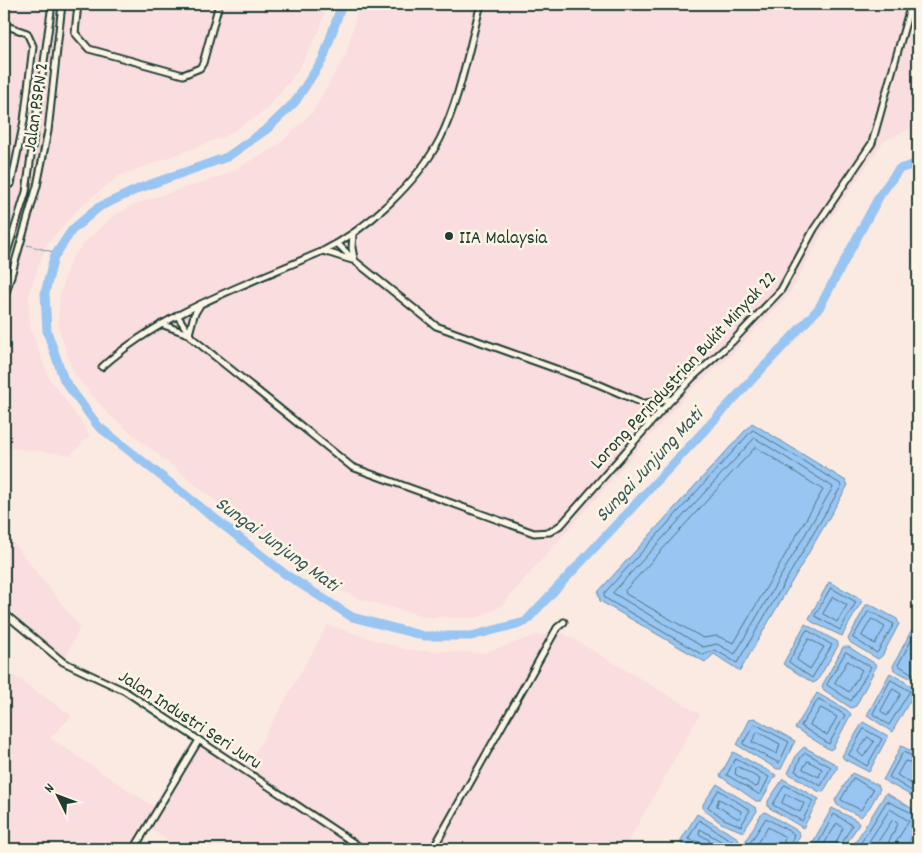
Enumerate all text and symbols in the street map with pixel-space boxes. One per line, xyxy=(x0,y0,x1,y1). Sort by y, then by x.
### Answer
street label: Jalan PSPN 2 xyxy=(18,61,57,154)
place label: IIA Malaysia xyxy=(459,226,548,253)
marker: IIA Malaysia xyxy=(443,230,455,242)
street label: Lorong Perindustrian Bukit Minyak 22 xyxy=(585,266,784,477)
water label: Sungai Junjung Mati xyxy=(590,400,713,529)
water label: Sungai Junjung Mati xyxy=(209,491,347,602)
street label: Jalan Industri Seri Juru xyxy=(112,664,266,777)
north arrow xyxy=(32,770,82,820)
text: N xyxy=(40,779,60,798)

